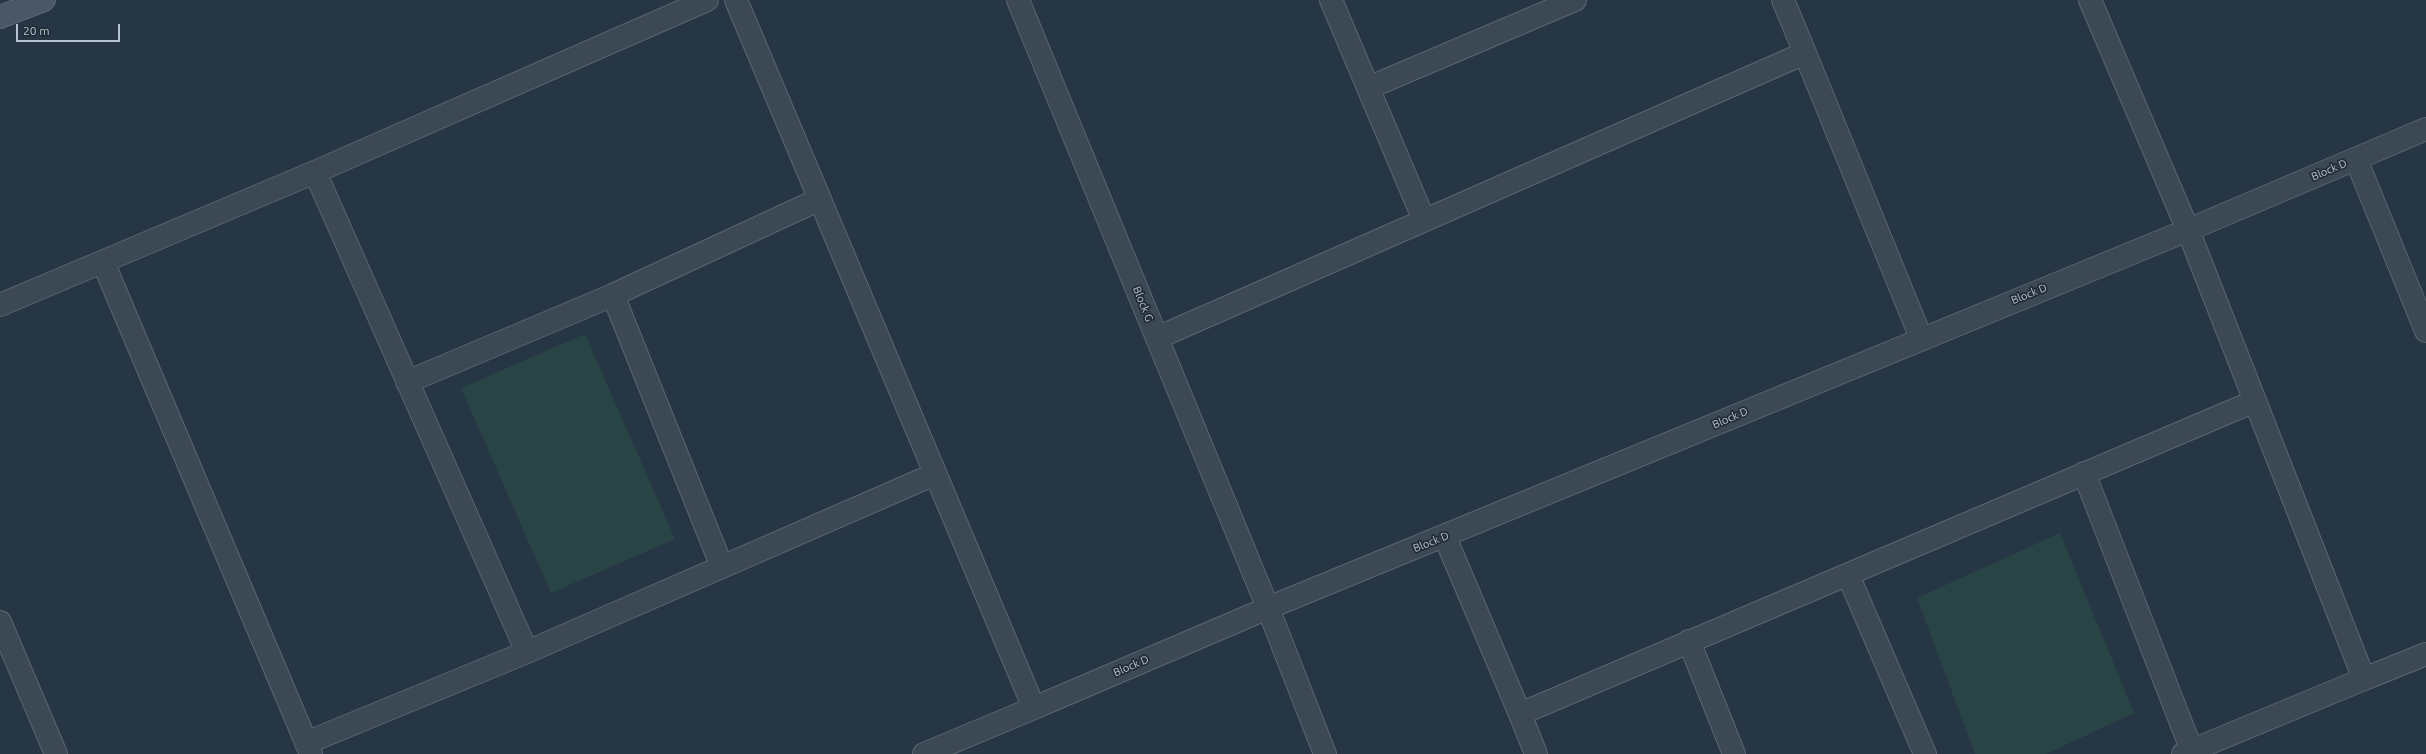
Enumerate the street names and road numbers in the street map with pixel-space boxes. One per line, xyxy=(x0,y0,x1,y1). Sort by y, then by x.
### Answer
street label: Block D xyxy=(2309,157,2349,183)
street label: Block D xyxy=(2009,281,2049,307)
street label: Block G xyxy=(1130,284,1156,324)
street label: Block D xyxy=(1710,405,1750,431)
street label: Block D xyxy=(1411,529,1451,555)
street label: Block D xyxy=(1111,653,1151,679)

